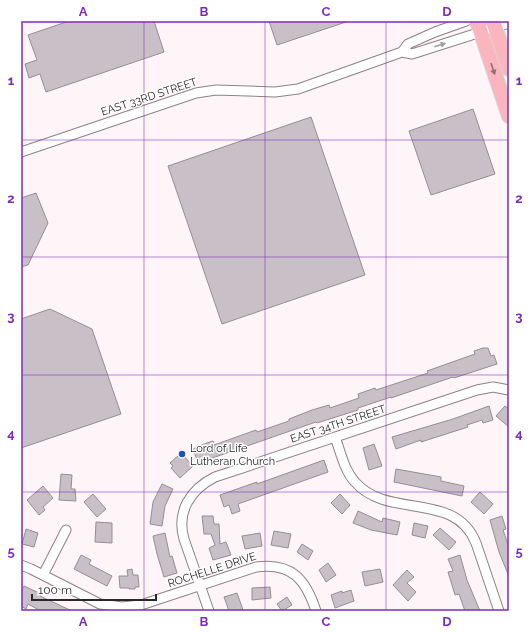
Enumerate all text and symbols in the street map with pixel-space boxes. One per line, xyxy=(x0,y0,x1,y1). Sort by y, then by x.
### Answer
text: A xyxy=(79,4,88,19)
text: B xyxy=(200,4,209,19)
text: C xyxy=(322,4,331,19)
text: D xyxy=(442,4,452,19)
one-way arrow xyxy=(434,42,446,48)
one-way arrow xyxy=(490,63,496,75)
text: 1 xyxy=(8,73,15,88)
text: 1 xyxy=(516,73,523,88)
street label: EAST 33RD STREET xyxy=(99,75,199,119)
text: 2 xyxy=(7,191,15,206)
text: 2 xyxy=(515,191,523,206)
text: 3 xyxy=(7,309,15,324)
text: 3 xyxy=(515,309,523,324)
street label: EAST 34TH STREET xyxy=(289,402,388,446)
text: 4 xyxy=(7,426,15,441)
text: 4 xyxy=(515,426,523,441)
place label: Lord of Life Lutheran Church xyxy=(190,442,275,468)
marker: Lord of Life Lutheran Church xyxy=(177,449,187,459)
text: 5 xyxy=(7,544,15,559)
text: 5 xyxy=(515,544,523,559)
street label: ROCHELLE DRIVE xyxy=(166,549,258,590)
scale bar xyxy=(32,576,156,602)
text: 100 m xyxy=(38,583,72,597)
text: A xyxy=(79,614,88,629)
text: B xyxy=(200,614,209,629)
text: C xyxy=(322,614,331,629)
text: D xyxy=(442,614,452,629)

